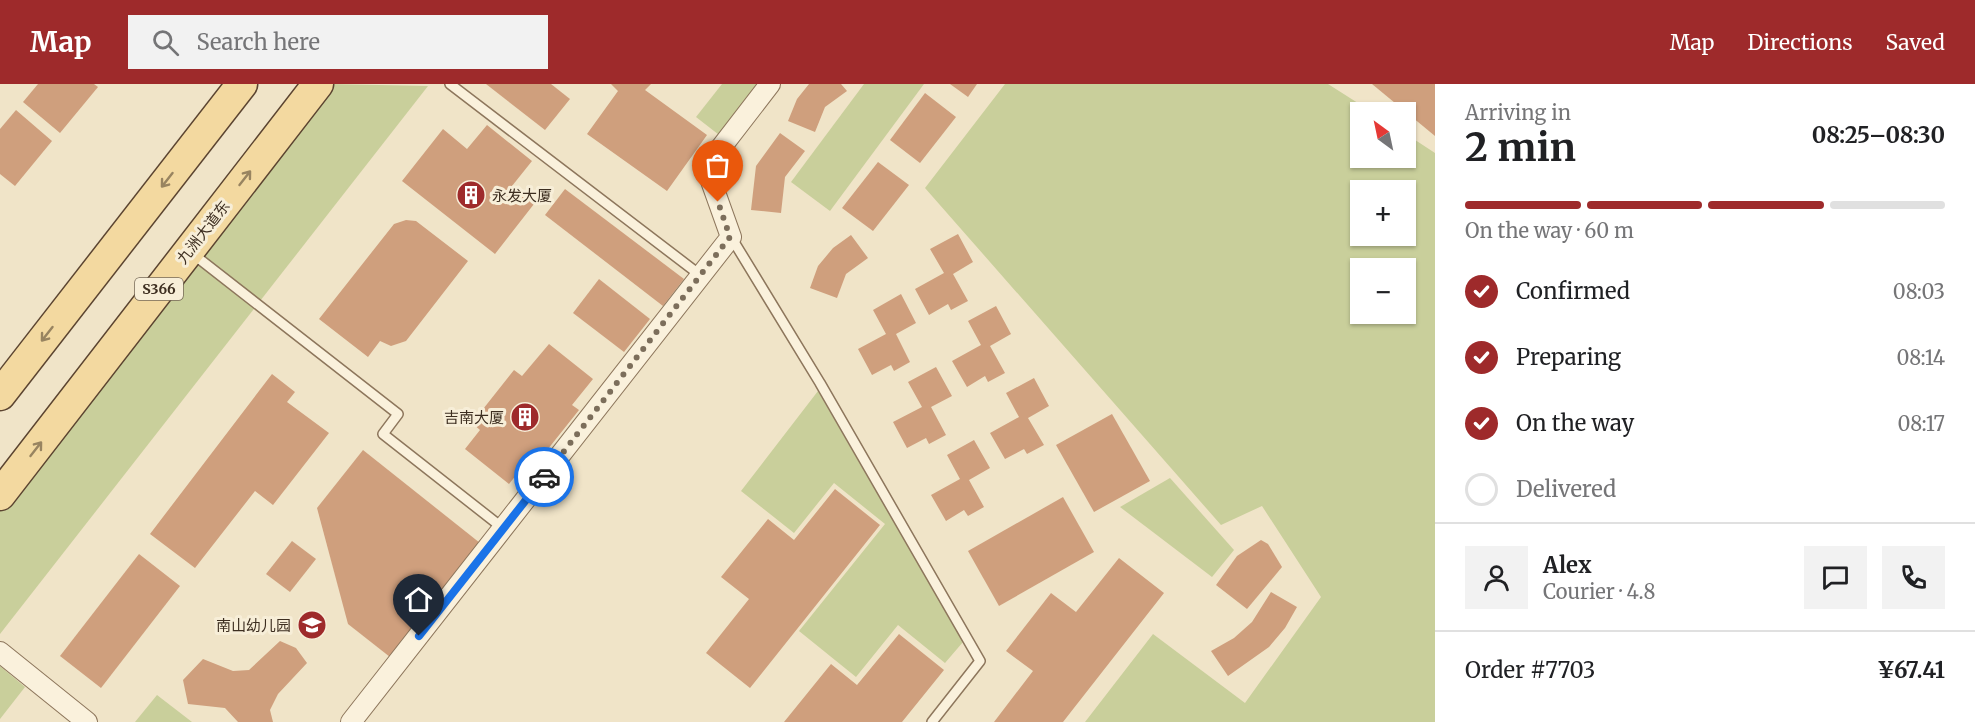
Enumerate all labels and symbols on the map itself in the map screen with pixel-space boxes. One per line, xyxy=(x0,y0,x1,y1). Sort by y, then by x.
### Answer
north arrow xyxy=(1350,102,1416,168)
pin xyxy=(692,140,743,202)
one-way arrow xyxy=(239,170,252,186)
one-way arrow xyxy=(161,172,174,188)
building icon: 永发大厦 xyxy=(455,179,487,211)
place label: 永发大厦 xyxy=(492,186,552,205)
street label: 九洲大道东 xyxy=(172,197,234,267)
road number: S366 xyxy=(135,278,183,300)
one-way arrow xyxy=(41,326,54,342)
building icon: 吉南大厦 xyxy=(509,401,541,433)
place label: 吉南大厦 xyxy=(444,408,504,427)
one-way arrow xyxy=(29,441,42,457)
courier xyxy=(514,447,574,507)
pin xyxy=(393,574,444,636)
school or university icon: 南山幼儿园 xyxy=(296,609,328,641)
place label: 南山幼儿园 xyxy=(216,616,291,635)

